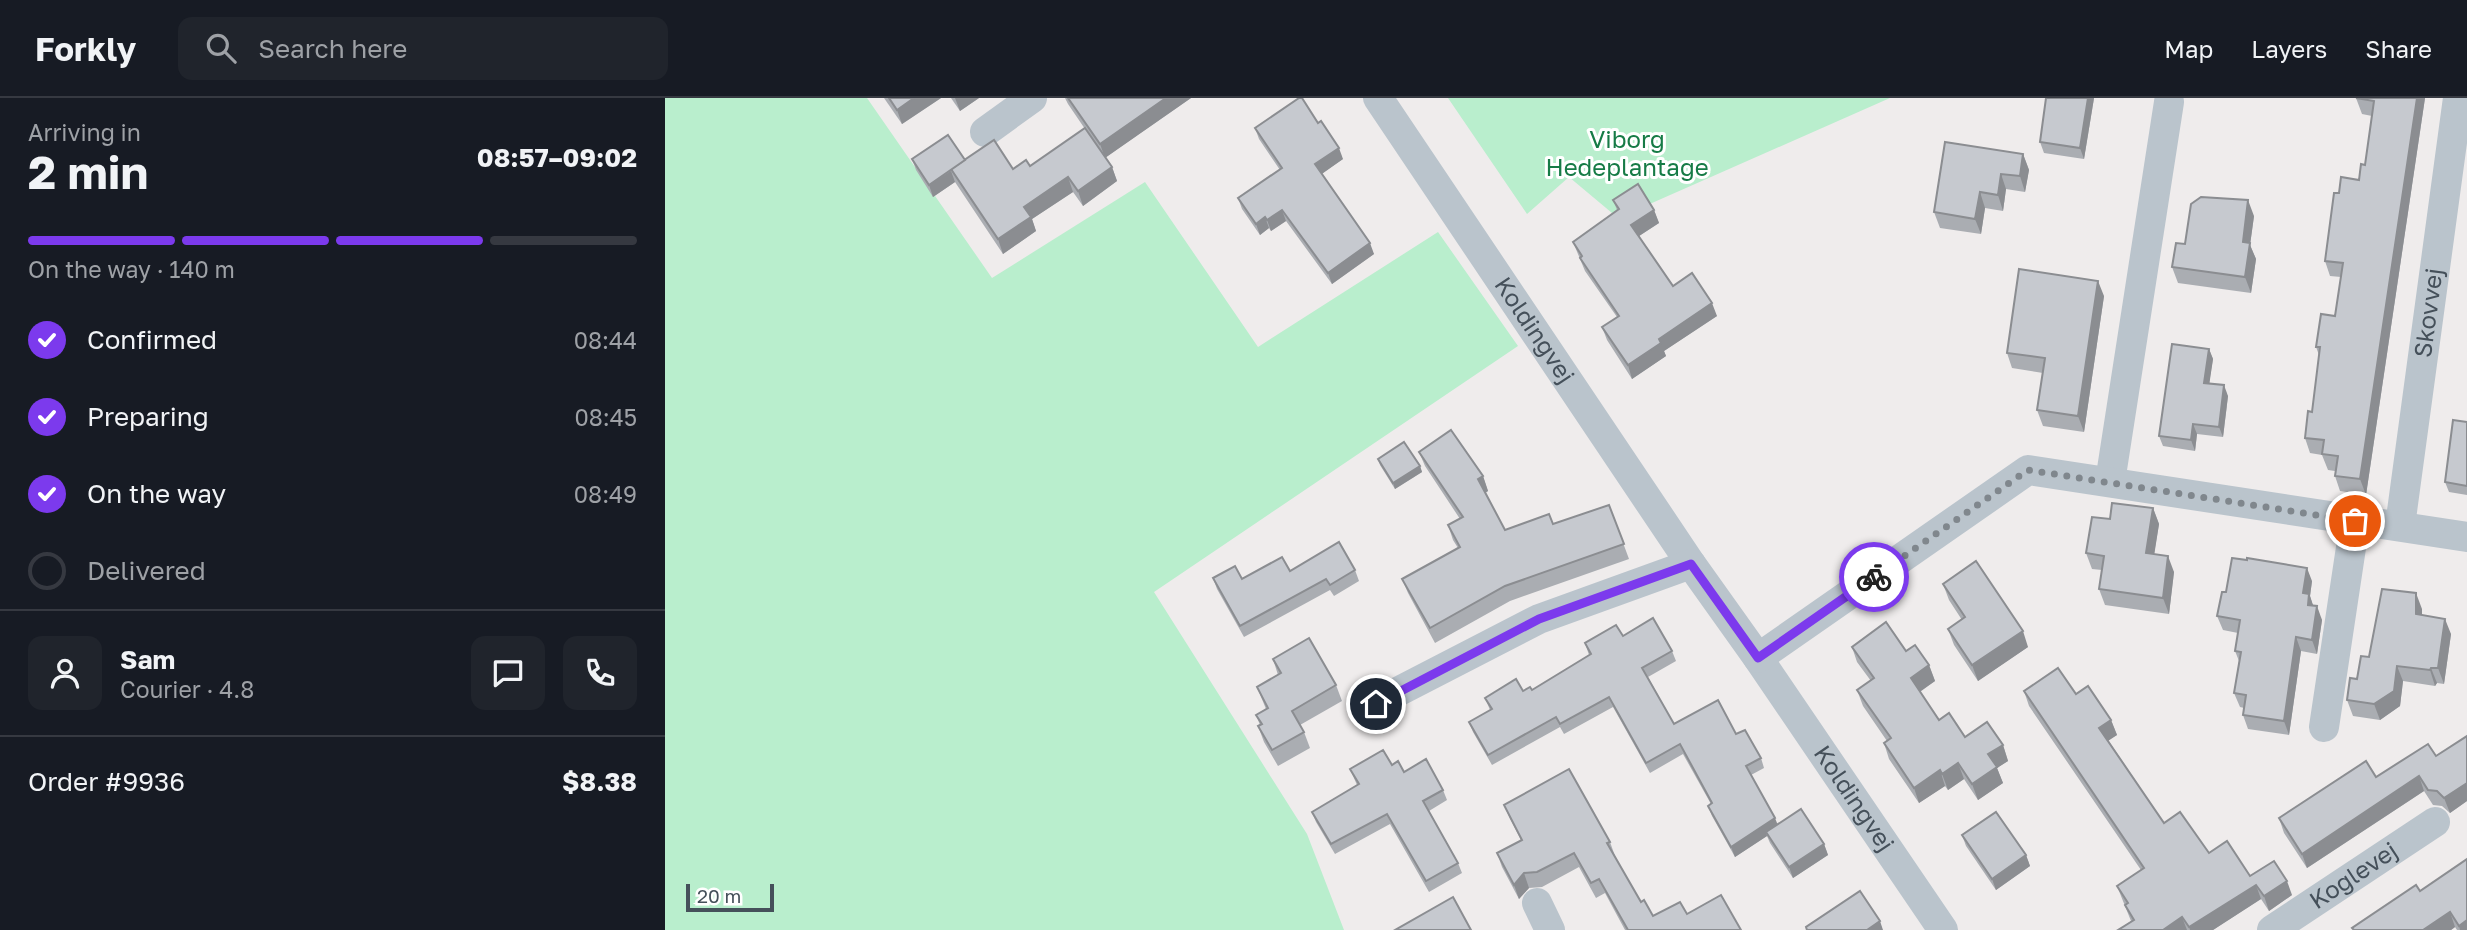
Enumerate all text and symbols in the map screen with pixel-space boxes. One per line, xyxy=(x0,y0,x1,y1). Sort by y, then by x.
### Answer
search box xyxy=(178,17,668,80)
text: Forkly xyxy=(35,29,136,68)
icon: search xyxy=(202,29,240,67)
text: Search here xyxy=(258,33,407,64)
text: Map xyxy=(2164,34,2213,63)
text: Layers xyxy=(2251,34,2327,63)
text: Share xyxy=(2365,34,2432,63)
text: Arriving in xyxy=(28,118,141,146)
park label: Viborg Hedeplantage xyxy=(1545,124,1709,181)
text: 08:57–09:02 xyxy=(477,142,637,173)
text: 2 min xyxy=(28,144,148,199)
text: On the way · 140 m xyxy=(28,255,235,283)
street label: Skovvej xyxy=(2407,266,2448,359)
street label: Koldingvej xyxy=(1489,271,1581,388)
icon: check xyxy=(28,321,66,359)
text: Confirmed xyxy=(87,324,217,355)
text: 08:44 xyxy=(574,326,637,354)
icon: check xyxy=(28,398,66,436)
text: Preparing xyxy=(87,401,209,432)
text: 08:45 xyxy=(574,403,637,431)
icon: check xyxy=(28,475,66,513)
text: On the way xyxy=(87,478,226,509)
text: 08:49 xyxy=(574,480,637,508)
pin xyxy=(2325,491,2385,551)
icon: bag xyxy=(2336,502,2374,540)
courier xyxy=(1839,542,1909,612)
text: Delivered xyxy=(87,555,206,586)
icon: bike xyxy=(1855,558,1893,596)
button: person xyxy=(28,636,102,710)
button: chat xyxy=(471,636,545,710)
button: phone xyxy=(563,636,637,710)
text: Sam xyxy=(120,644,175,675)
pin xyxy=(1346,674,1406,734)
text: Courier · 4.8 xyxy=(120,675,254,703)
icon: home xyxy=(1357,685,1395,723)
street label: Koldingvej xyxy=(1809,739,1901,856)
text: Order #9936 xyxy=(28,766,185,797)
text: $8.38 xyxy=(562,766,637,797)
street label: Koglevej xyxy=(2303,835,2402,914)
scale bar xyxy=(686,881,773,913)
text: 20 m xyxy=(697,884,741,907)

